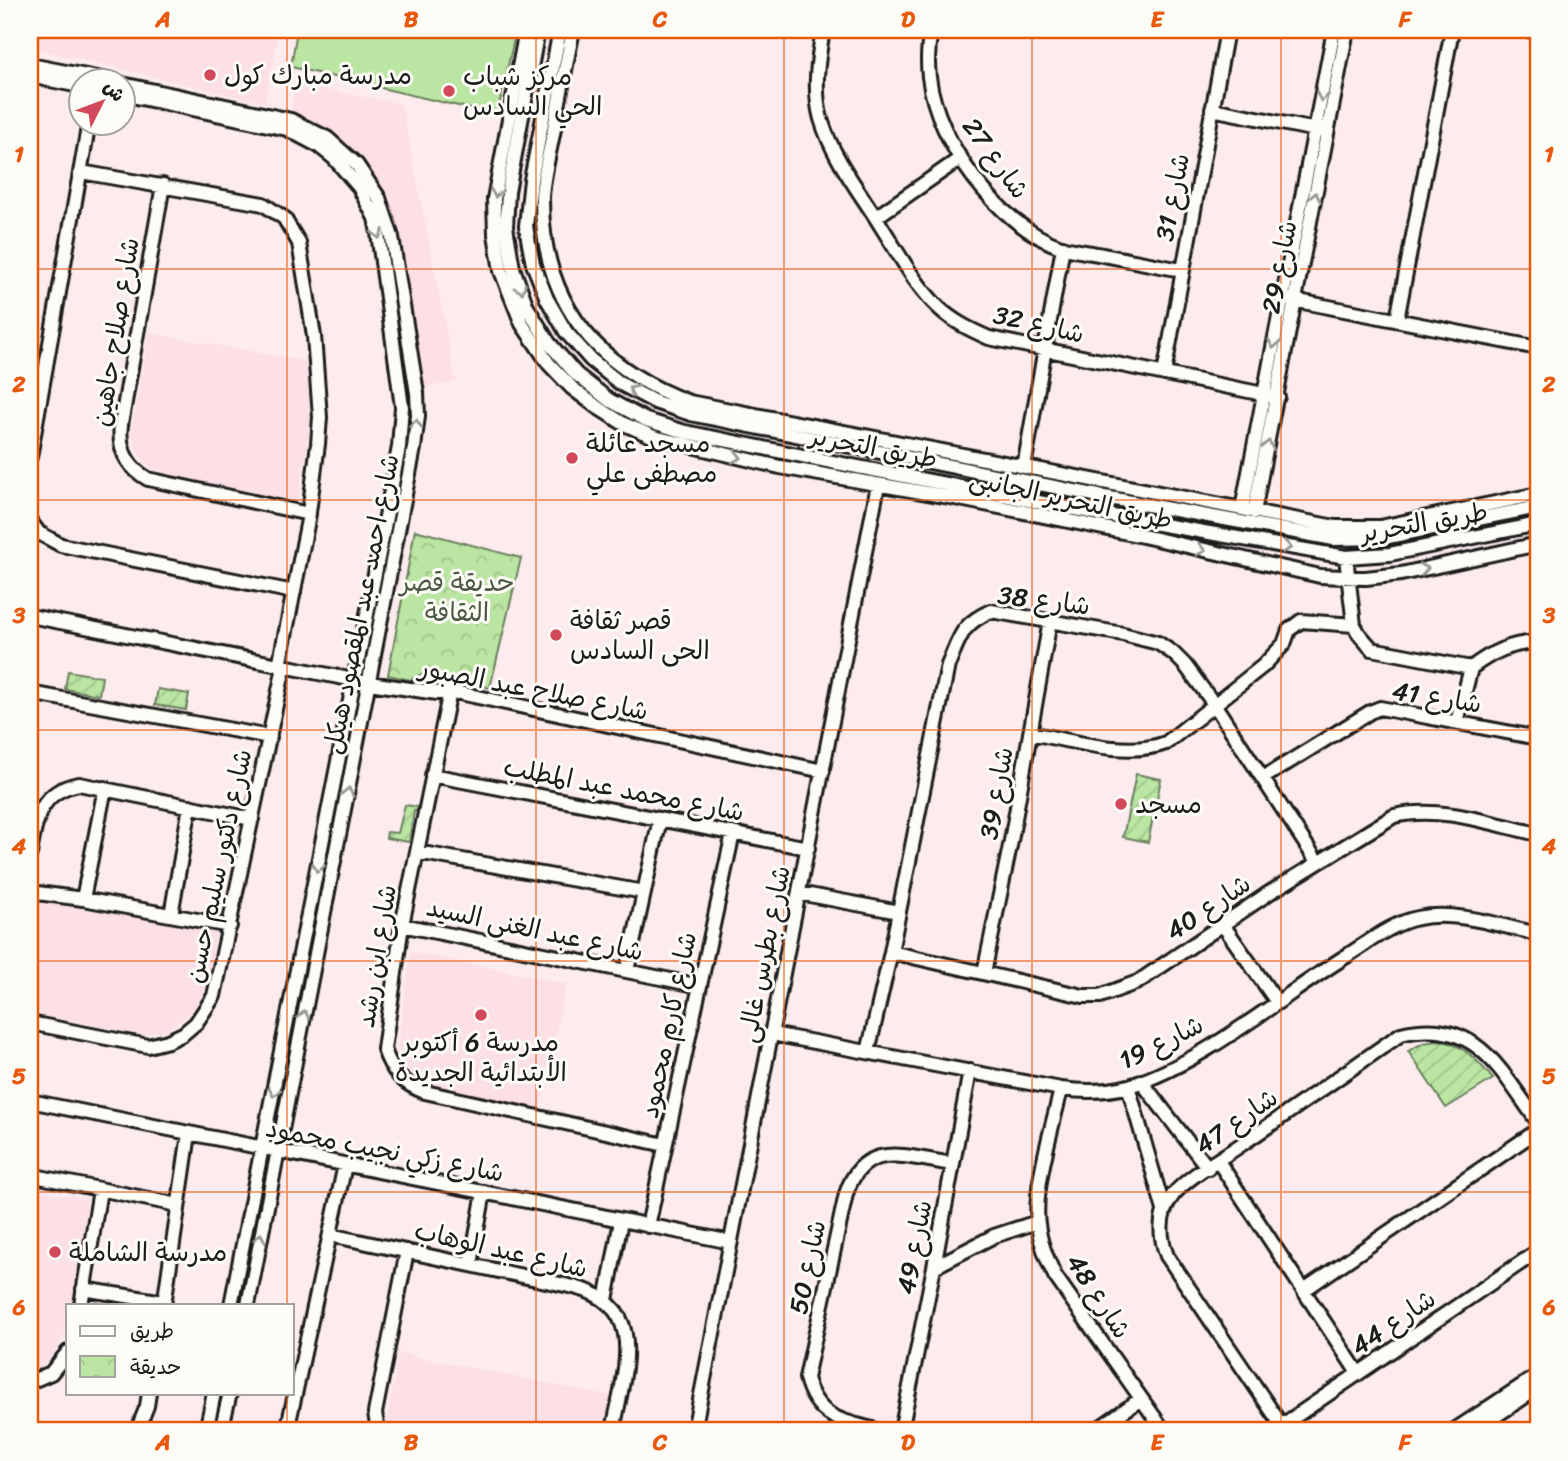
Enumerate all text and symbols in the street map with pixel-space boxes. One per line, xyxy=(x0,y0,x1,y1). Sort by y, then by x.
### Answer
text: A xyxy=(154,0,171,40)
text: B xyxy=(404,0,419,40)
text: C xyxy=(652,0,668,40)
text: D xyxy=(901,0,916,40)
text: E xyxy=(1151,0,1166,40)
text: F xyxy=(1398,0,1413,40)
place label: مدرسة مبارك كول xyxy=(224,52,412,98)
place label: مركز شباب الحي السادس xyxy=(463,53,602,129)
north arrow xyxy=(66,66,136,136)
marker: مدرسة مبارك كول xyxy=(202,67,218,83)
text: ش xyxy=(95,72,134,110)
marker: مركز شباب الحي السادس xyxy=(441,83,457,99)
one-way arrow xyxy=(1315,91,1330,103)
street label: شارع 27 xyxy=(950,107,1042,209)
text: 1 xyxy=(14,134,24,175)
text: 1 xyxy=(1544,134,1554,175)
street label: شارع 31 xyxy=(1141,149,1203,245)
one-way arrow xyxy=(489,187,504,199)
one-way arrow xyxy=(1307,191,1322,203)
street label: شارع 29 xyxy=(1247,216,1311,318)
one-way arrow xyxy=(370,228,385,240)
street label: شارع صلاح جاهين xyxy=(77,234,153,430)
one-way arrow xyxy=(513,283,527,295)
street label: شارع 32 xyxy=(989,291,1089,357)
one-way arrow xyxy=(1267,338,1282,350)
text: 2 xyxy=(11,364,26,405)
text: 2 xyxy=(1541,364,1556,405)
one-way arrow xyxy=(627,385,640,399)
street label: طريق التحرير xyxy=(804,412,942,482)
one-way arrow xyxy=(408,418,423,429)
place label: مسجد عائلة مصطفى علي xyxy=(586,420,717,496)
one-way arrow xyxy=(1259,439,1274,451)
one-way arrow xyxy=(731,449,743,463)
street label: شارع احمد عبد المقصود هيكل xyxy=(309,450,413,758)
marker: مسجد عائلة مصطفى علي xyxy=(564,450,580,466)
street label: طريق التحرير الجانبى xyxy=(965,455,1177,543)
street label: طريق التحرير xyxy=(1355,488,1491,556)
one-way arrow xyxy=(1281,539,1293,554)
one-way arrow xyxy=(1195,541,1207,556)
park label: حديقة قصر الثقافة xyxy=(397,559,515,635)
one-way arrow xyxy=(1418,562,1430,577)
street label: شارع 38 xyxy=(995,572,1093,628)
text: 3 xyxy=(12,595,26,636)
text: 3 xyxy=(1542,595,1556,636)
place label: قصر ثقافة الحى السادس xyxy=(570,597,710,673)
marker: قصر ثقافة الحى السادس xyxy=(548,627,564,643)
street label: شارع صلاح عبد الصبور xyxy=(414,644,652,734)
street label: شارع 41 xyxy=(1389,667,1485,727)
street label: شارع محمد عبد المطلب xyxy=(500,743,748,835)
street label: شارع 39 xyxy=(965,743,1027,843)
street label: شارع دكتور سليم حسن xyxy=(171,745,265,987)
place label: مسجد xyxy=(1135,781,1202,827)
one-way arrow xyxy=(339,786,354,798)
marker: مسجد xyxy=(1113,796,1129,812)
text: 4 xyxy=(11,826,27,867)
text: 4 xyxy=(1541,826,1557,867)
street label: شارع بطرس غالى xyxy=(724,861,804,1047)
street label: شارع 40 xyxy=(1155,861,1261,953)
one-way arrow xyxy=(311,862,326,874)
street label: شارع ابن رشد xyxy=(342,881,410,1031)
street label: شارع عبد الغنى السيد xyxy=(422,884,648,974)
street label: شارع كارم محمود xyxy=(626,927,710,1123)
street label: شارع 19 xyxy=(1110,1002,1212,1082)
marker: مدرسة 6 أكتوبر الأبتدائية الجديدة xyxy=(473,1007,489,1023)
one-way arrow xyxy=(296,1009,311,1021)
place label: مدرسة 6 أكتوبر الأبتدائية الجديدة xyxy=(395,1019,567,1095)
text: 5 xyxy=(12,1056,26,1097)
text: 5 xyxy=(1542,1056,1556,1097)
street label: شارع 47 xyxy=(1184,1075,1288,1167)
one-way arrow xyxy=(267,1086,282,1098)
street label: شارع زكي نجيب محمود xyxy=(262,1104,508,1196)
street label: شارع 49 xyxy=(882,1196,946,1298)
street label: شارع عبد الوهاب xyxy=(410,1207,592,1291)
street label: شارع 50 xyxy=(775,1216,839,1318)
place label: مدرسة الشاملة xyxy=(69,1229,227,1275)
one-way arrow xyxy=(252,1232,267,1244)
marker: مدرسة الشاملة xyxy=(47,1244,63,1260)
street label: شارع 48 xyxy=(1054,1244,1144,1348)
street label: شارع 44 xyxy=(1341,1276,1445,1368)
text: 6 xyxy=(11,1287,26,1328)
text: 6 xyxy=(1541,1287,1556,1328)
legend xyxy=(66,1304,294,1394)
text: طريق xyxy=(130,1312,174,1350)
text: حديقة xyxy=(130,1348,181,1386)
text: A xyxy=(154,1422,171,1461)
text: B xyxy=(404,1422,419,1461)
text: C xyxy=(652,1422,668,1461)
text: D xyxy=(901,1422,916,1461)
text: E xyxy=(1151,1422,1166,1461)
text: F xyxy=(1398,1422,1413,1461)

